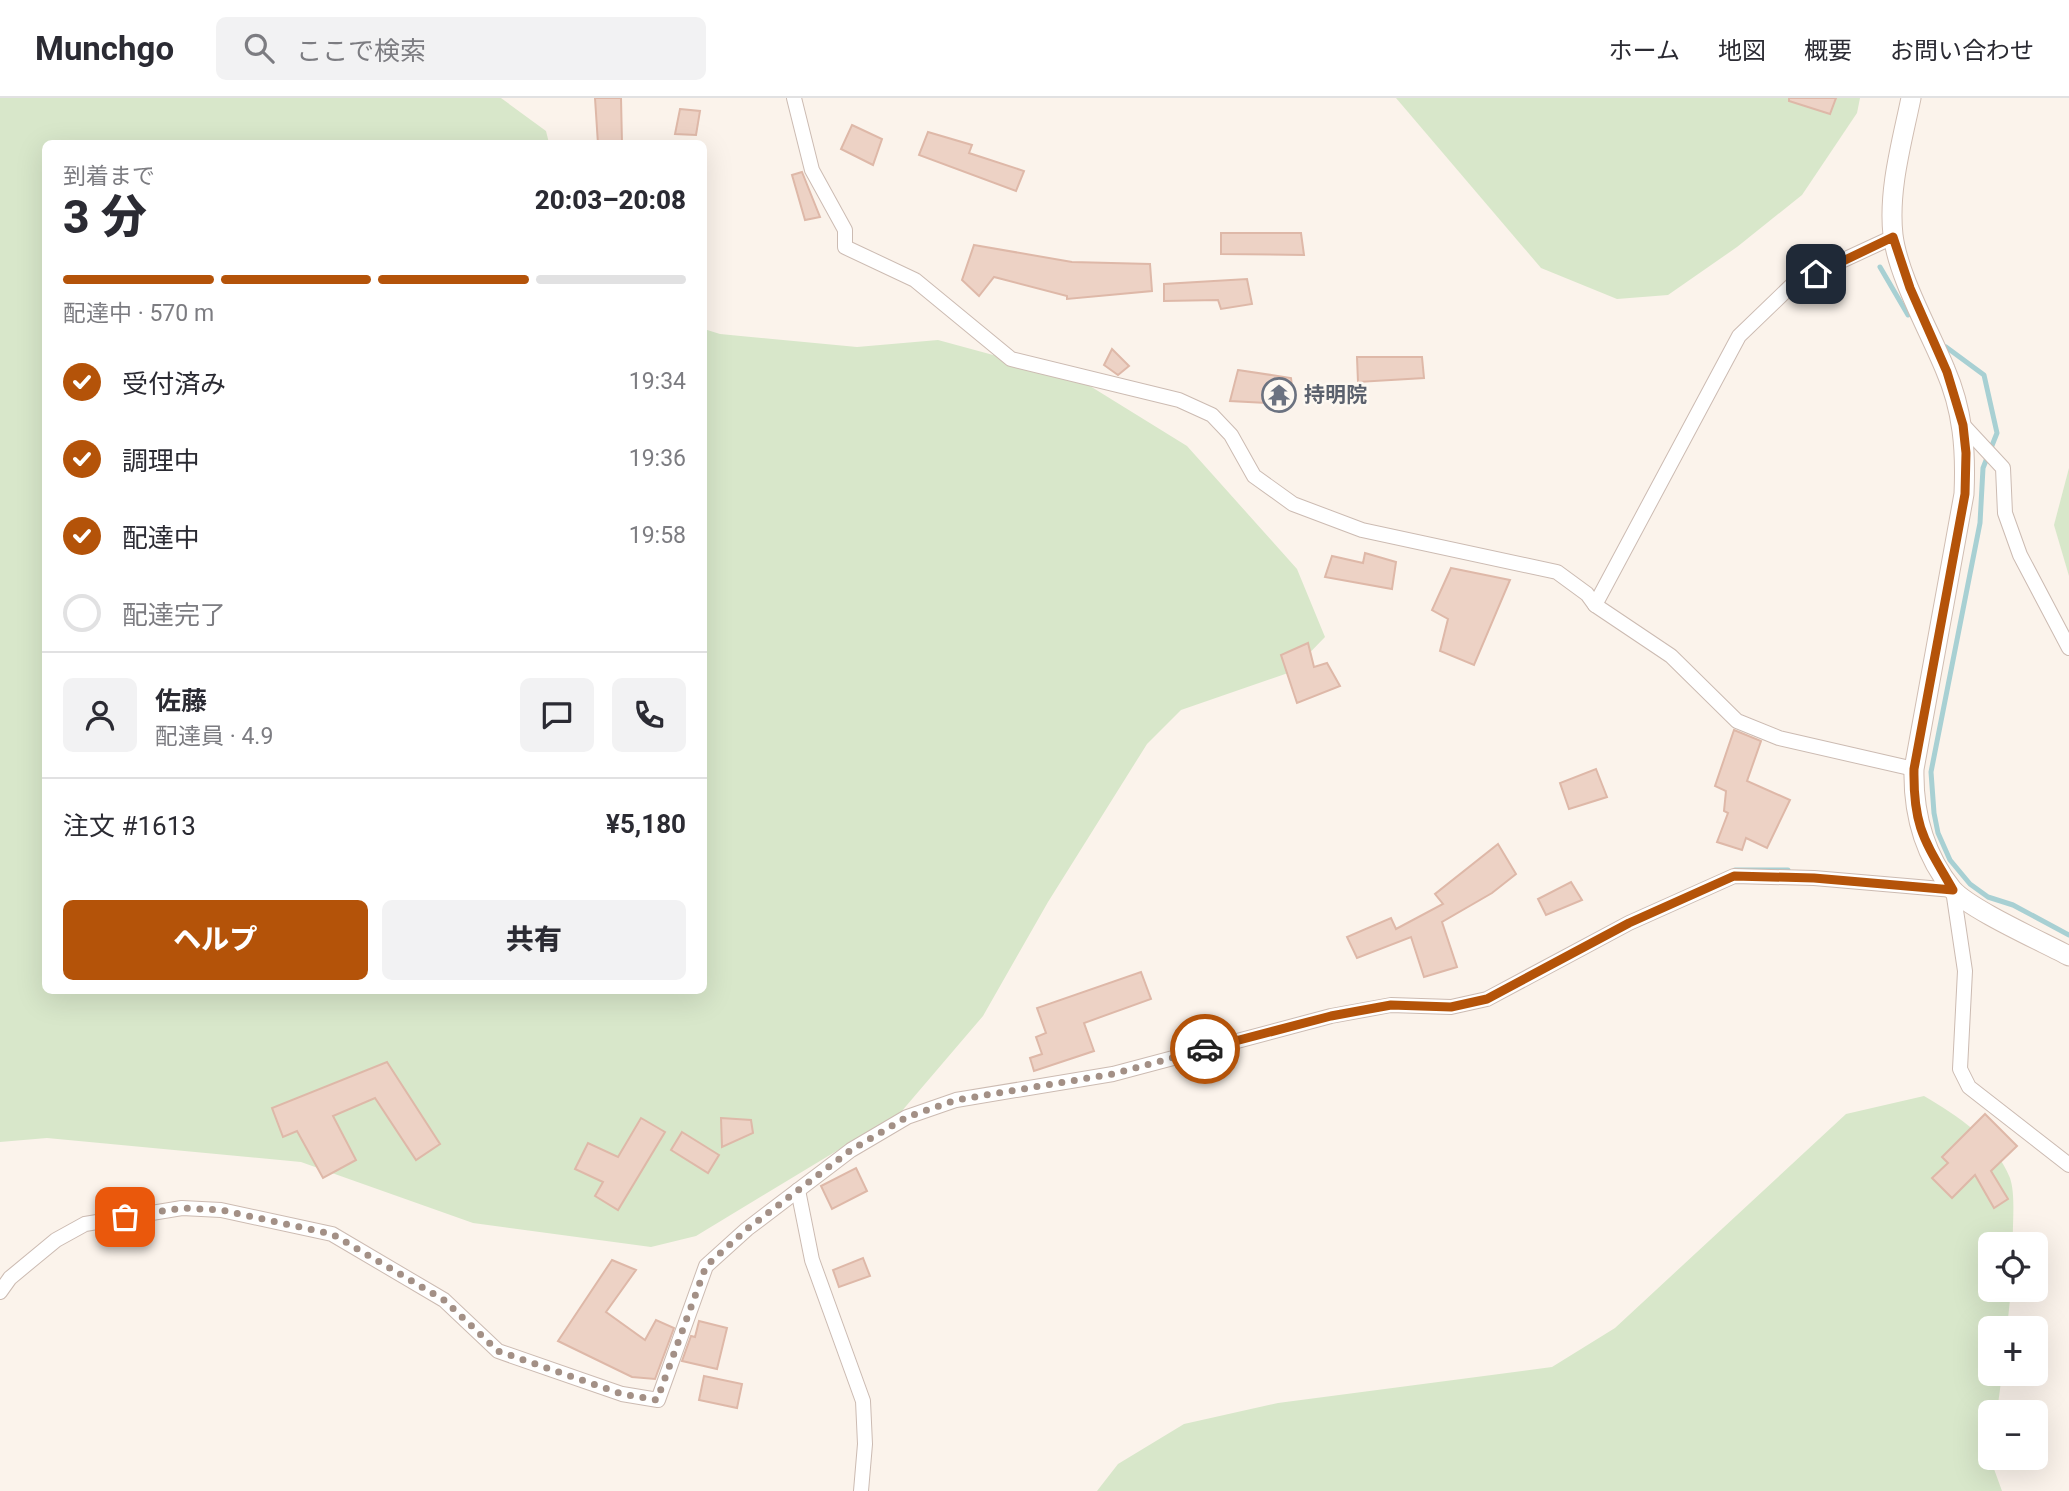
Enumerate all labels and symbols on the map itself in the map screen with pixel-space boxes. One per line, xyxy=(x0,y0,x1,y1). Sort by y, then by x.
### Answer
pin xyxy=(1786,244,1846,304)
temple icon: 持明院 xyxy=(1260,376,1298,414)
place label: 持明院 xyxy=(1304,383,1367,407)
courier xyxy=(1170,1014,1240,1084)
pin xyxy=(95,1187,155,1247)

